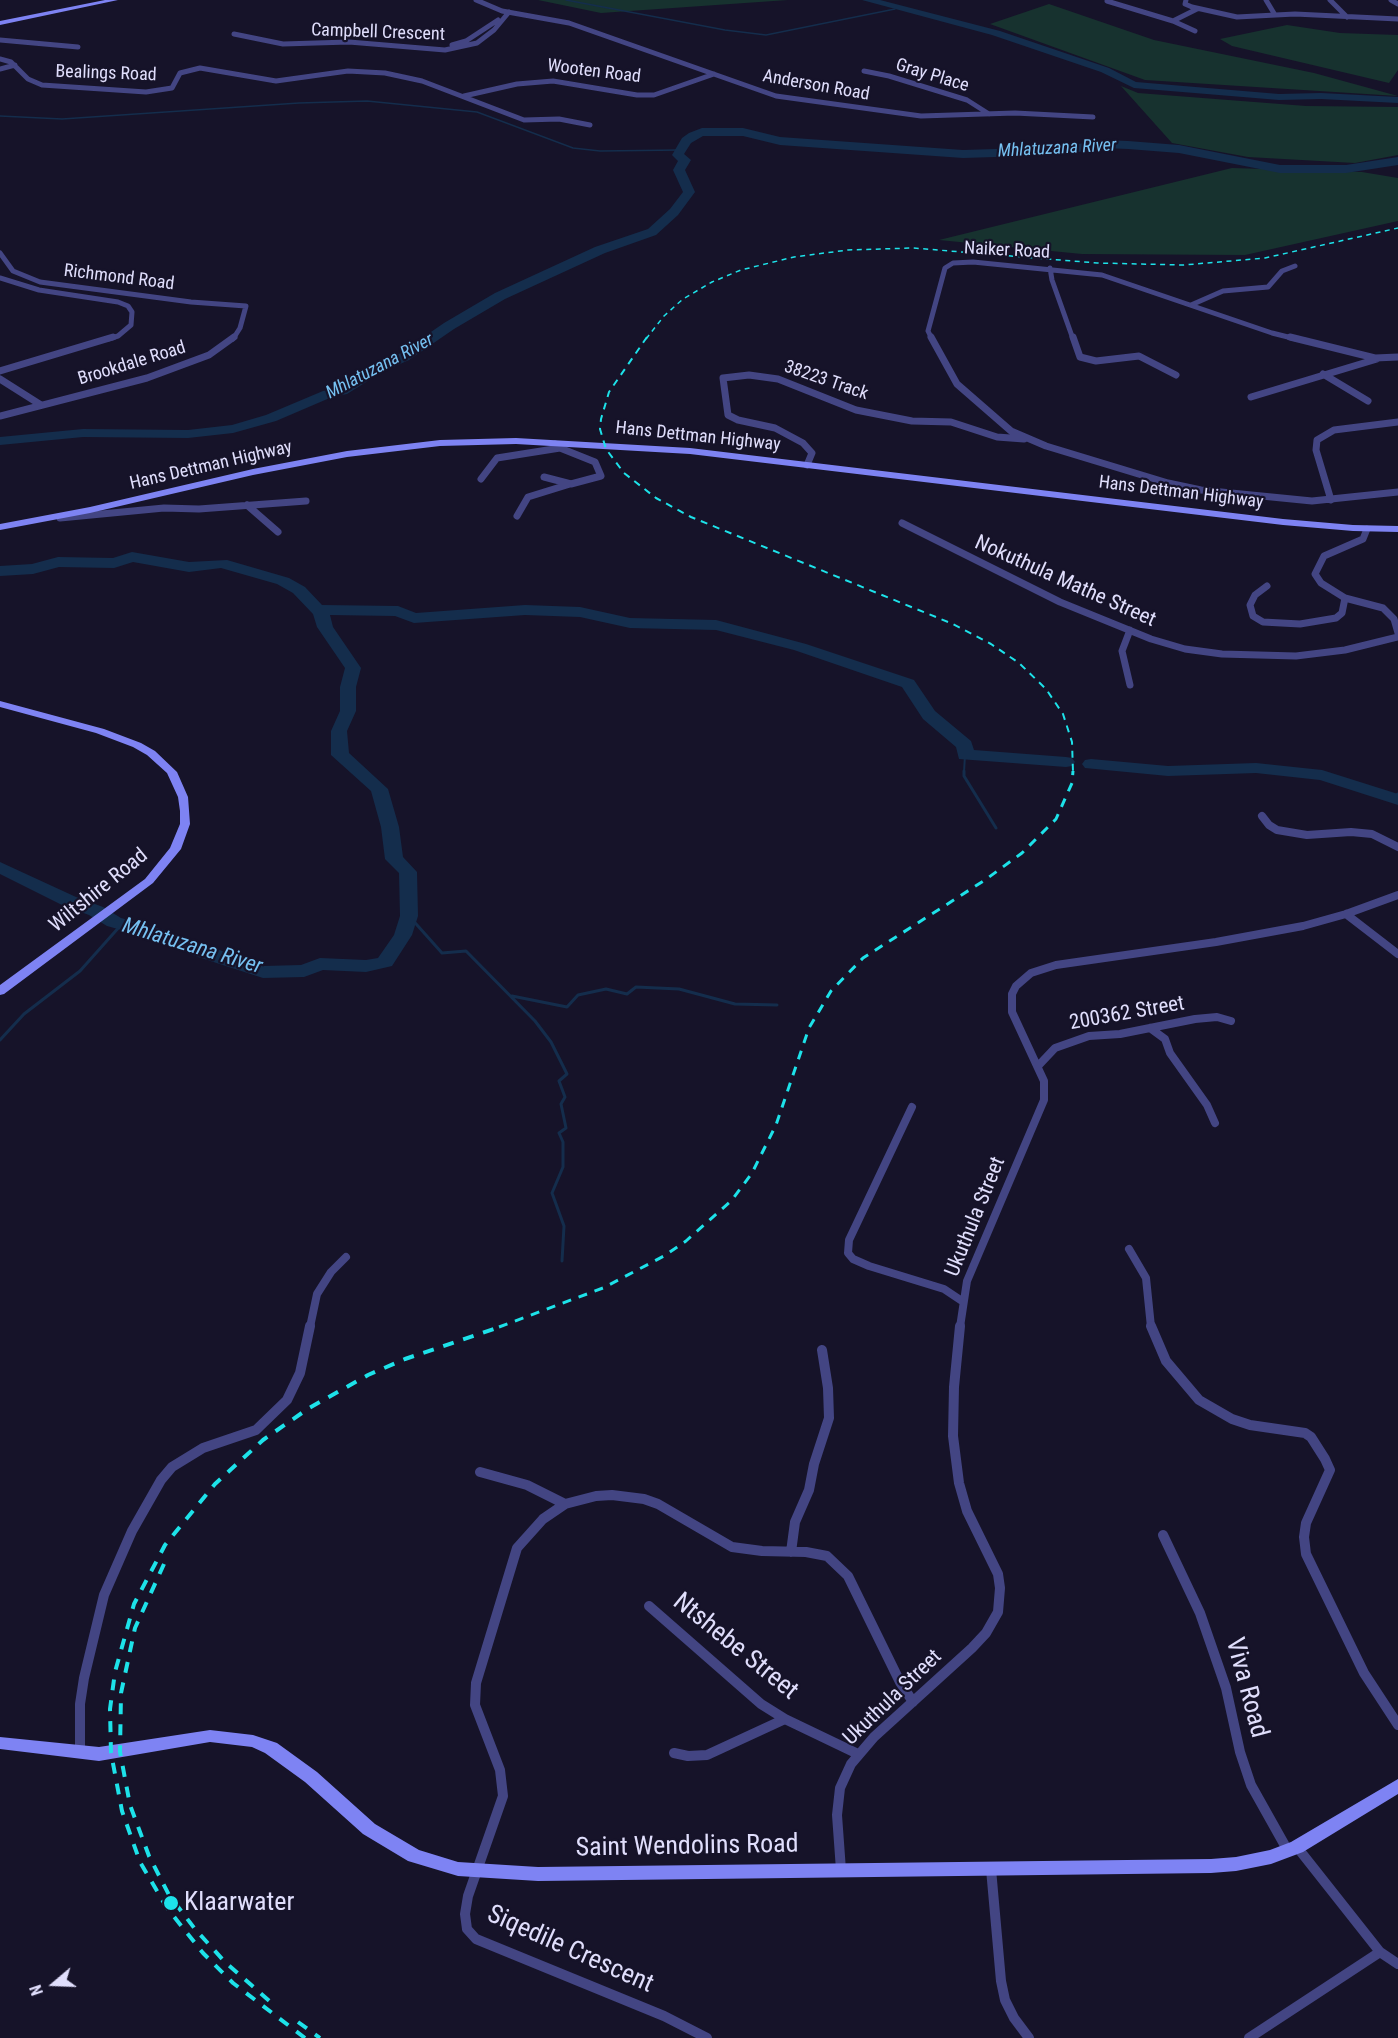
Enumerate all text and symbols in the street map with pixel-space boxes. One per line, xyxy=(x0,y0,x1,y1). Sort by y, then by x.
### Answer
street label: Campbell Crescent xyxy=(311,20,445,46)
street label: Gray Place xyxy=(893,55,971,97)
street label: Wooten Road xyxy=(546,56,642,88)
street label: Bealings Road xyxy=(55,61,157,87)
street label: Anderson Road xyxy=(761,66,871,106)
water label: Mhlatuzana River xyxy=(997,135,1117,163)
street label: Naiker Road xyxy=(963,238,1051,264)
street label: Richmond Road xyxy=(62,261,176,295)
water label: Mhlatuzana River xyxy=(323,330,437,404)
street label: Brookdale Road xyxy=(76,337,188,391)
street label: 38223 Track xyxy=(781,357,871,405)
street label: Hans Dettman Highway xyxy=(614,418,782,456)
street label: Hans Dettman Highway xyxy=(128,437,294,495)
street label: Hans Dettman Highway xyxy=(1097,472,1265,514)
street label: Nokuthula Mathe Street xyxy=(971,531,1159,633)
street label: Wiltshire Road xyxy=(45,844,153,938)
water label: Mhlatuzana River xyxy=(119,913,265,981)
street label: 200362 Street xyxy=(1068,992,1186,1036)
street label: Ukuthula Street xyxy=(941,1153,1011,1281)
street label: Ntshebe Street xyxy=(666,1587,804,1707)
street label: Viva Road xyxy=(1218,1635,1274,1741)
street label: Ukuthula Street xyxy=(839,1645,947,1751)
street label: Saint Wendolins Road xyxy=(575,1829,799,1865)
place label: Klaarwater xyxy=(184,1887,294,1919)
marker: Klaarwater xyxy=(162,1894,180,1912)
street label: Siqedile Crescent xyxy=(482,1899,658,2001)
north arrow xyxy=(24,1954,84,2014)
text: N xyxy=(26,1982,47,1998)

